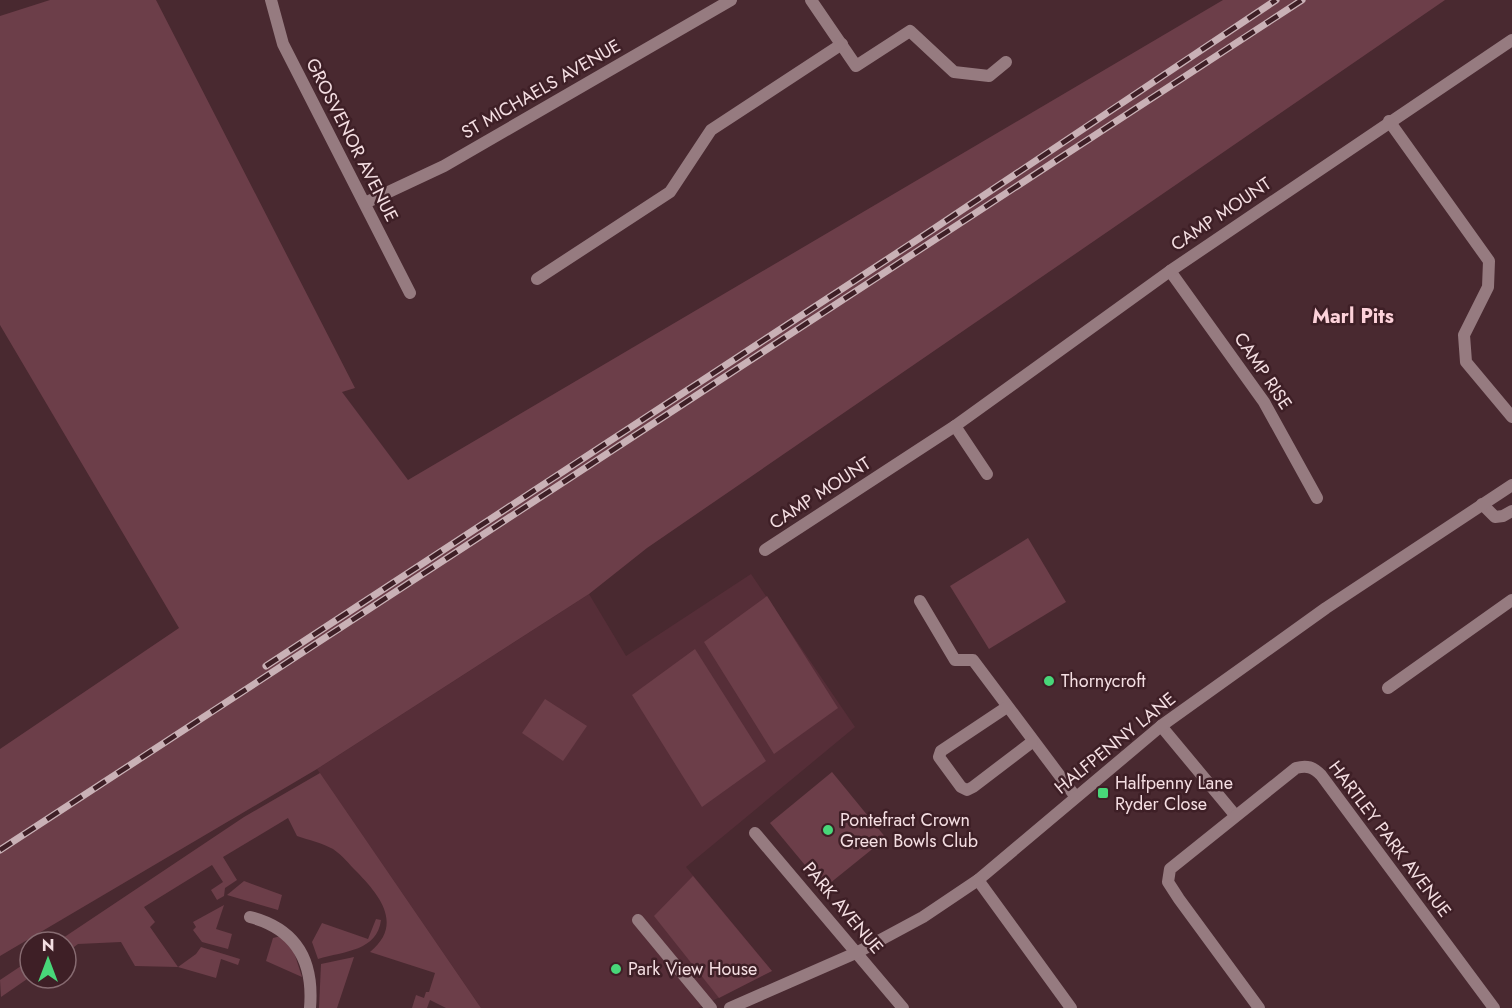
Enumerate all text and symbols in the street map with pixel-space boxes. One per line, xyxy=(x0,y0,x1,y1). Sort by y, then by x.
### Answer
street label: ST MICHAELS AVENUE xyxy=(457,33,625,145)
street label: GROSVENOR AVENUE xyxy=(299,54,405,226)
street label: CAMP MOUNT xyxy=(1166,170,1277,257)
district label: Marl Pits xyxy=(1312,302,1394,331)
street label: CAMP RISE xyxy=(1228,327,1298,415)
street label: CAMP MOUNT xyxy=(764,450,876,536)
place label: Thornycroft xyxy=(1061,668,1146,694)
marker: Thornycroft xyxy=(1042,674,1056,688)
street label: HALFPENNY LANE xyxy=(1049,686,1181,800)
street label: HARTLEY PARK AVENUE xyxy=(1323,755,1457,923)
place label: Halfpenny Lane Ryder Close xyxy=(1115,770,1233,817)
marker: Halfpenny Lane Ryder Close xyxy=(1096,786,1110,800)
place label: Pontefract Crown Green Bowls Club xyxy=(840,807,978,854)
marker: Pontefract Crown Green Bowls Club xyxy=(821,823,835,837)
street label: PARK AVENUE xyxy=(797,856,889,960)
north arrow xyxy=(18,930,78,990)
text: N xyxy=(42,934,54,957)
place label: Park View House xyxy=(628,956,757,982)
marker: Park View House xyxy=(609,962,623,976)

